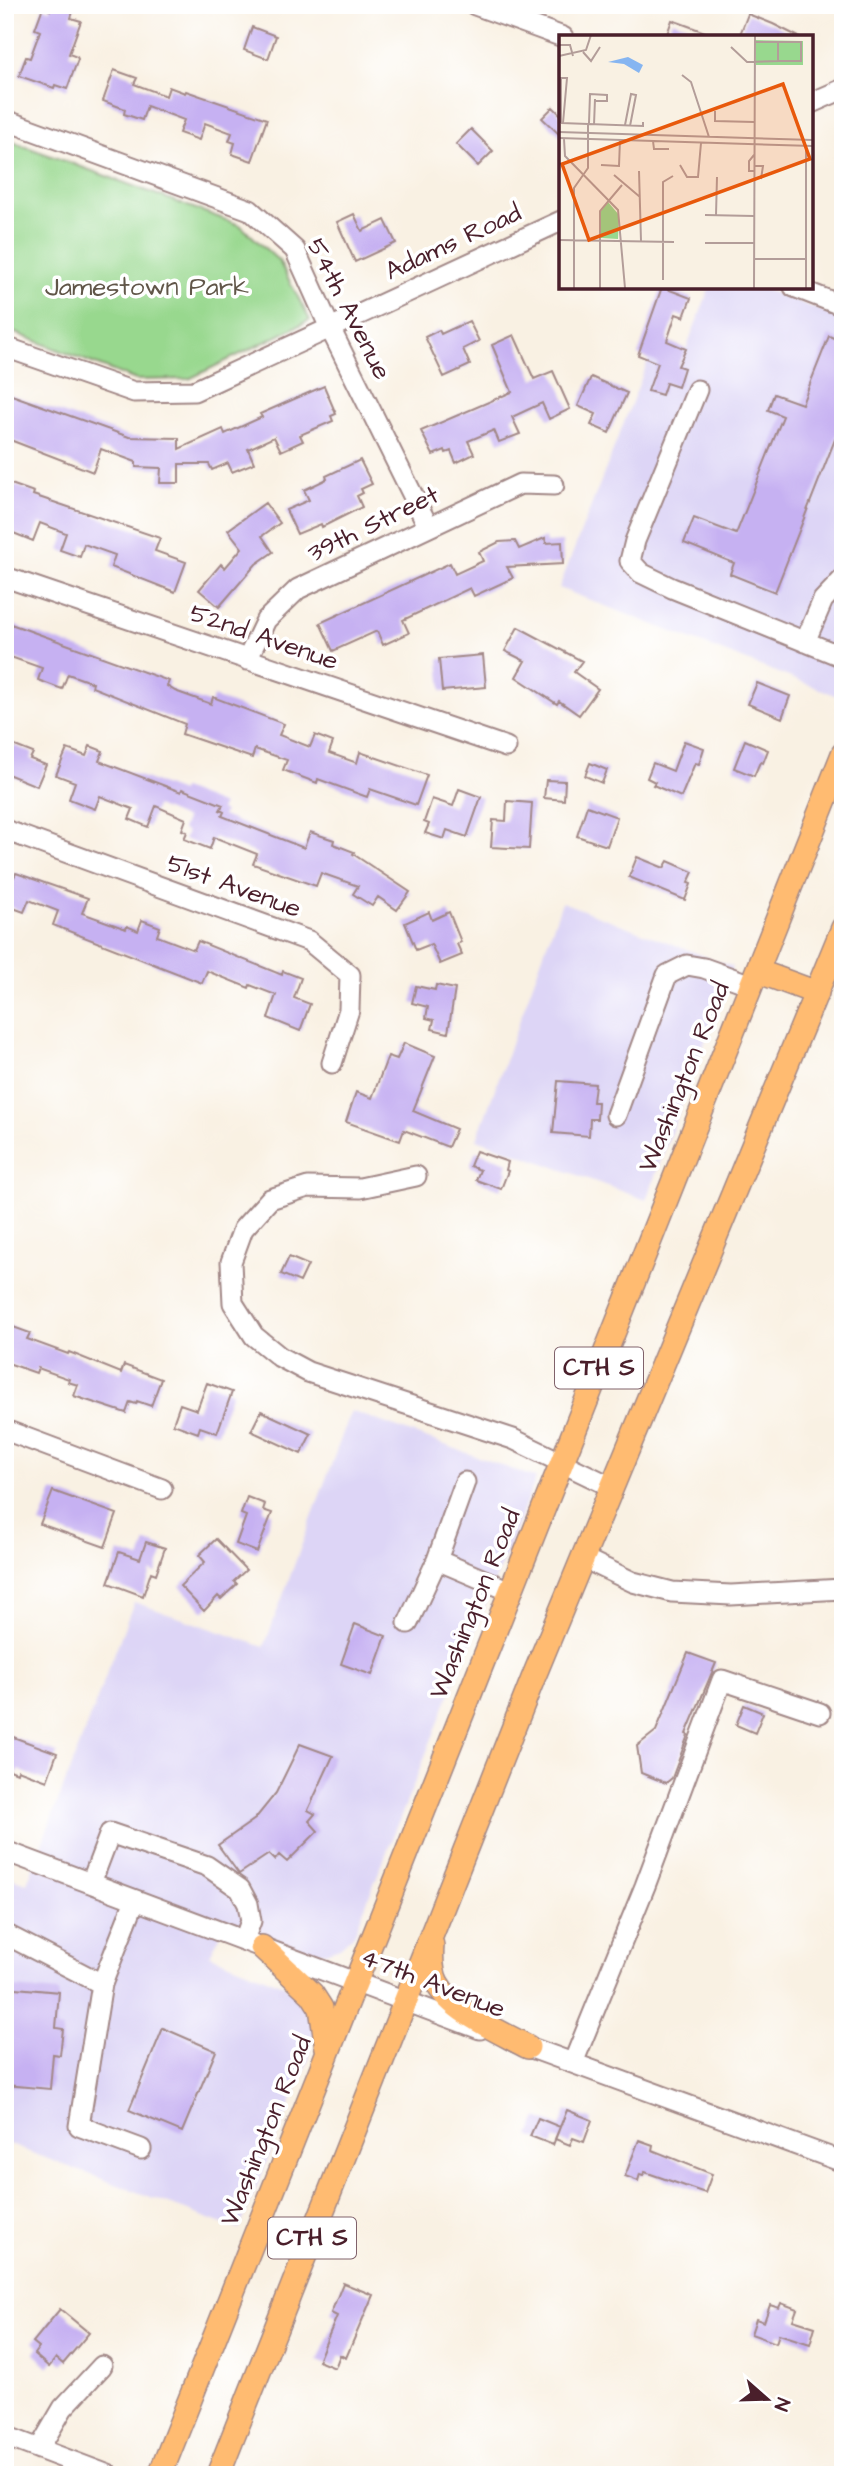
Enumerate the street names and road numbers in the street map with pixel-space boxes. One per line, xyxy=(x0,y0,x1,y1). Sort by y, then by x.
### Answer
street label: Adams Road xyxy=(379,195,527,289)
street label: 54th Avenue xyxy=(298,232,400,386)
street label: 39th Street xyxy=(301,476,445,571)
street label: 52nd Avenue xyxy=(185,595,343,679)
street label: 51st Avenue xyxy=(162,845,306,927)
street label: Washington Road xyxy=(629,977,740,1178)
road number: CTH S xyxy=(555,1348,643,1388)
street label: Washington Road xyxy=(420,1504,531,1705)
street label: 47th Avenue xyxy=(356,1939,510,2027)
street label: Washington Road xyxy=(211,2031,322,2232)
road number: CTH S xyxy=(268,2218,356,2258)

